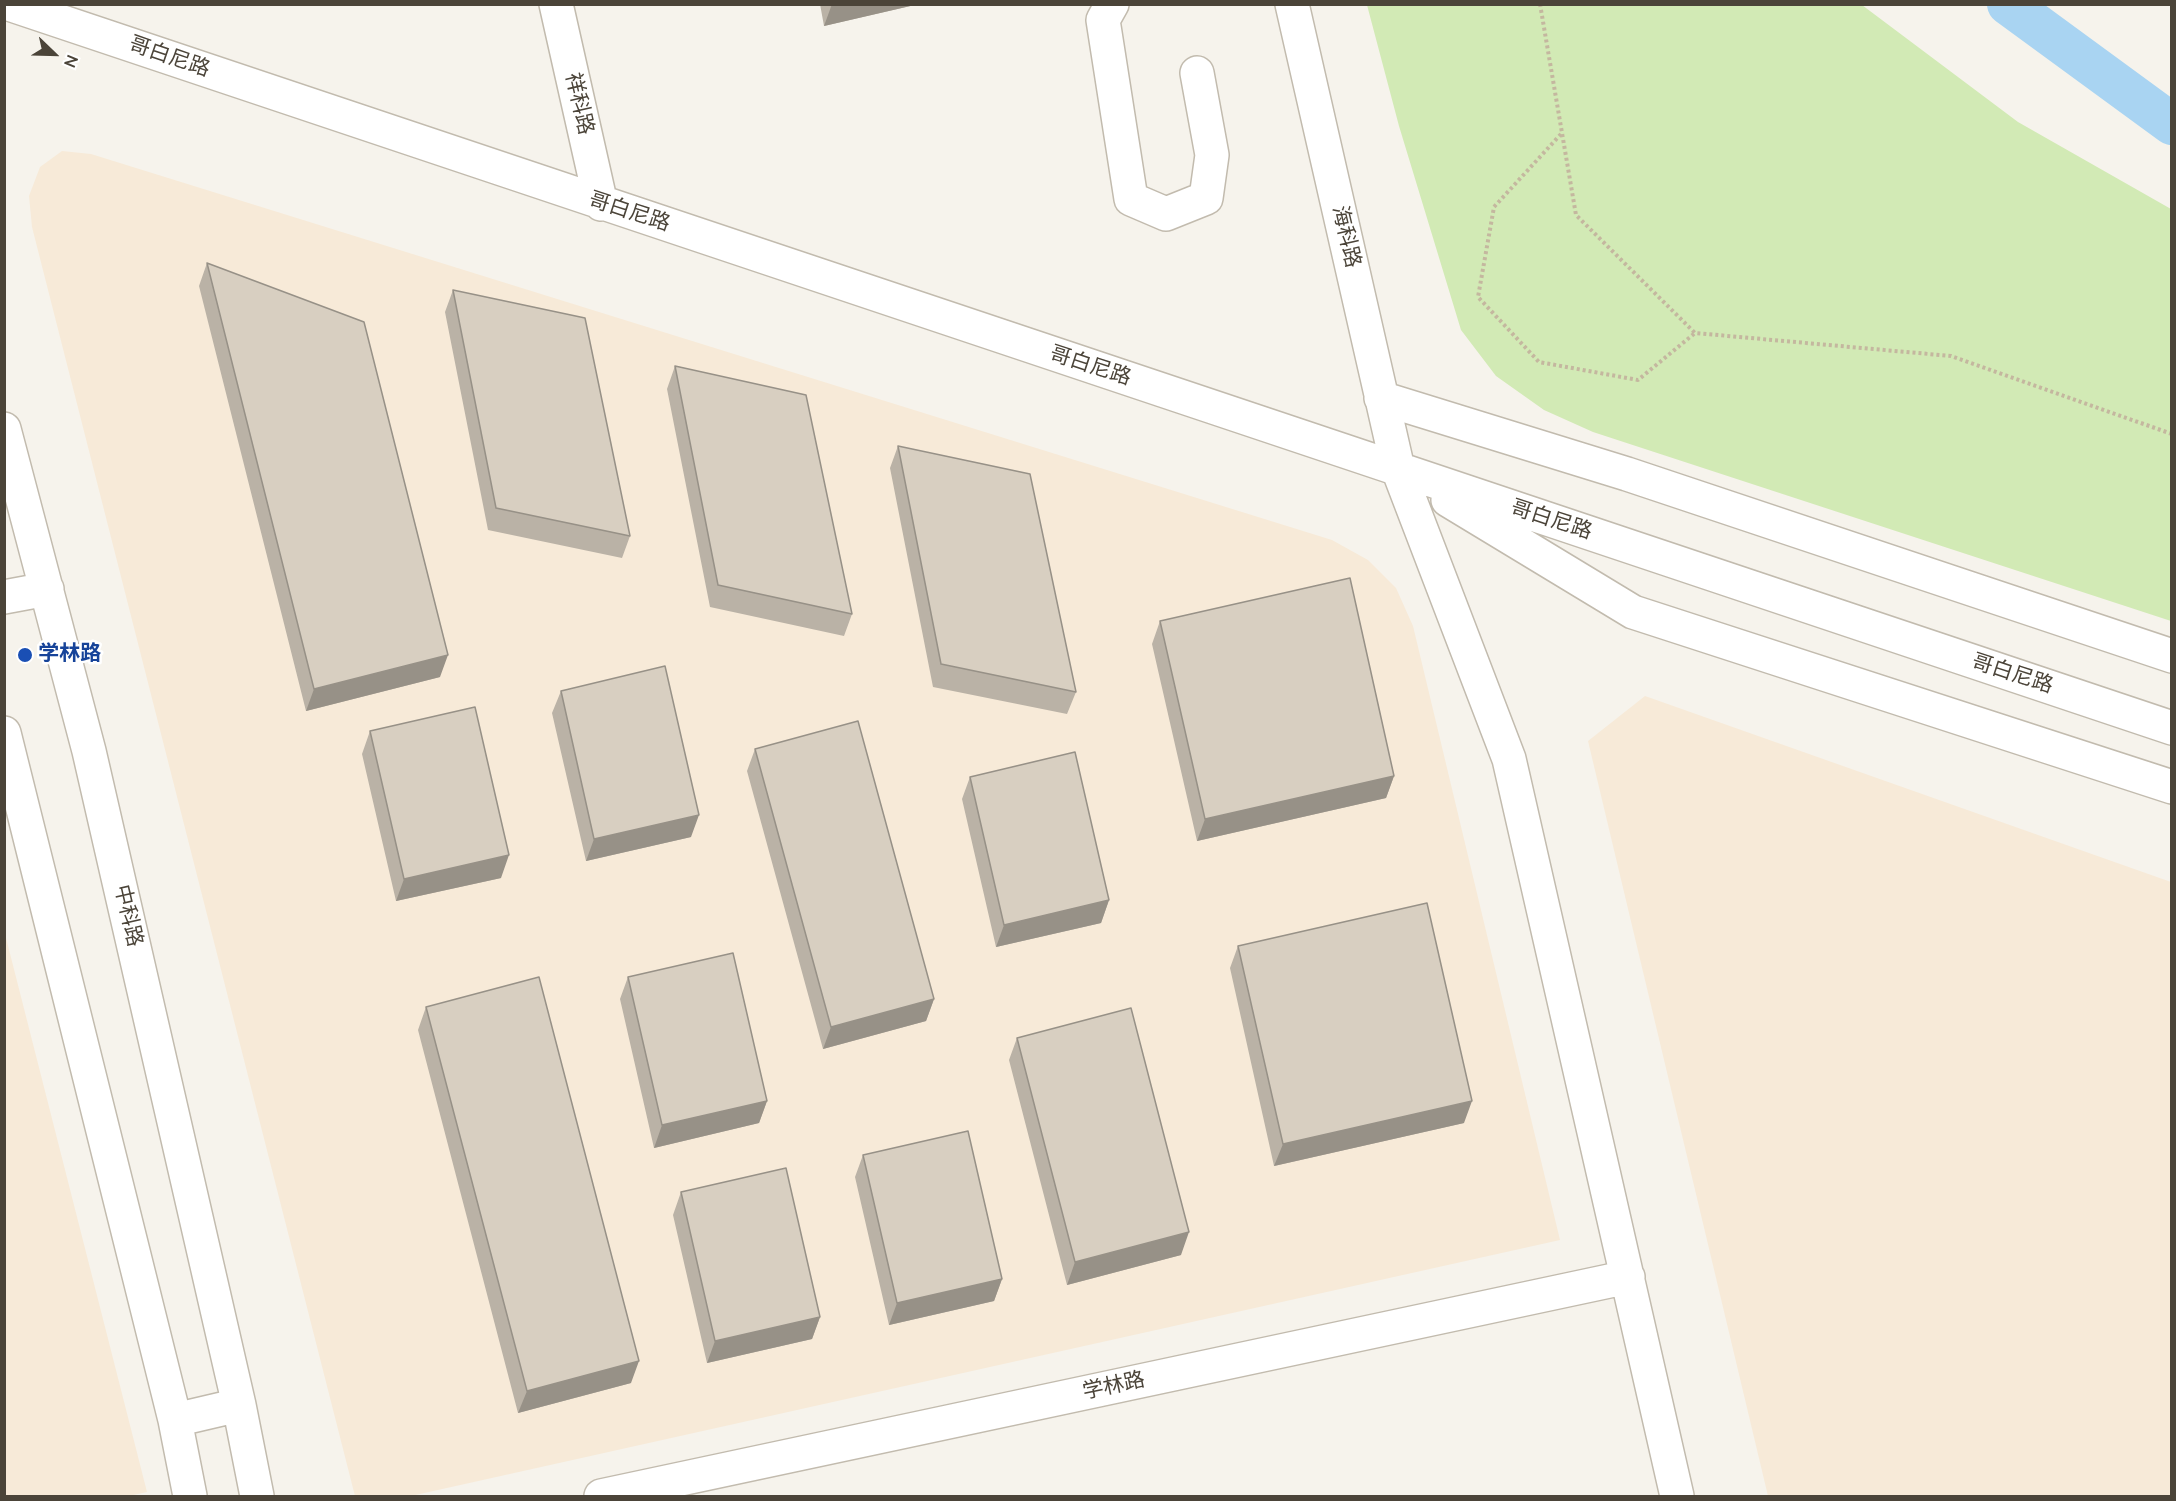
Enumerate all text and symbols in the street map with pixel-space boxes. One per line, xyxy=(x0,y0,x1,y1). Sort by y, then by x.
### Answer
north arrow xyxy=(24,24,84,84)
street label: 哥白尼路 xyxy=(125,32,213,84)
text: N xyxy=(58,51,83,71)
street label: 祥科路 xyxy=(559,70,597,138)
street label: 哥白尼路 xyxy=(585,188,673,238)
street label: 海科路 xyxy=(1326,203,1364,271)
street label: 哥白尼路 xyxy=(1046,342,1134,392)
street label: 哥白尼路 xyxy=(1507,496,1595,546)
place label: 学林路 xyxy=(38,642,101,668)
marker: 学林路 xyxy=(16,646,34,664)
street label: 哥白尼路 xyxy=(1968,650,2056,700)
street label: 中科路 xyxy=(108,882,146,950)
street label: 学林路 xyxy=(1081,1368,1147,1406)

